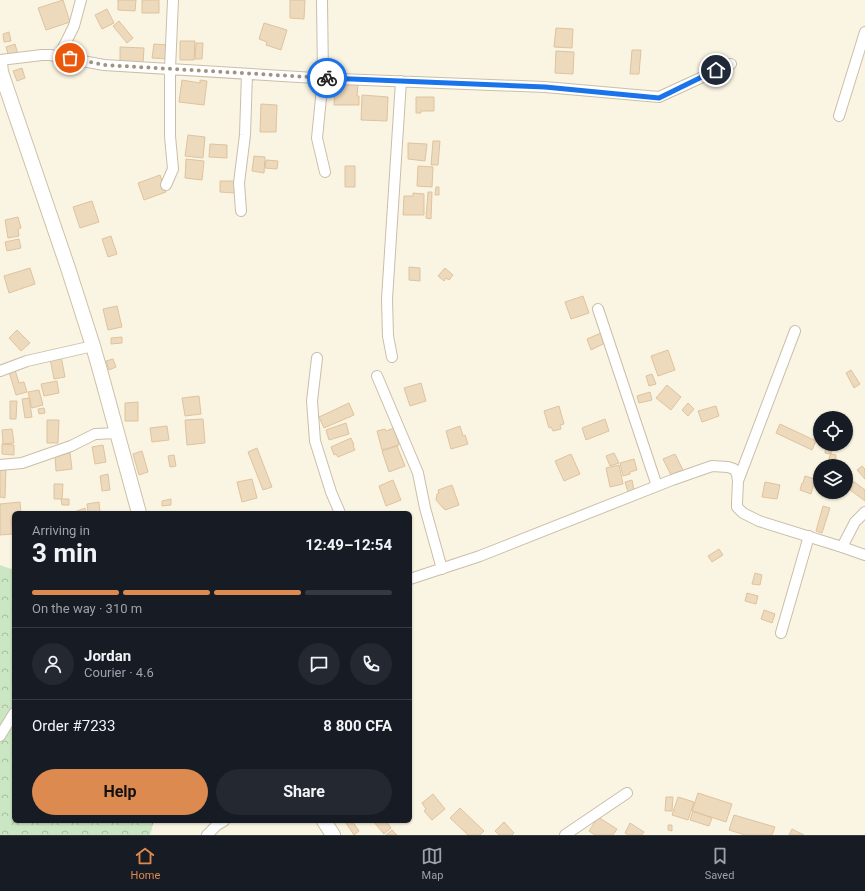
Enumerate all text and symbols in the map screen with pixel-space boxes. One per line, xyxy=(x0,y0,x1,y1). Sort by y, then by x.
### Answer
pin xyxy=(53,41,87,75)
icon: bag xyxy=(59,47,81,69)
pin xyxy=(699,53,733,87)
courier xyxy=(307,58,347,98)
icon: home xyxy=(705,59,727,81)
icon: bike xyxy=(316,67,338,89)
map controls xyxy=(813,411,853,499)
button: locate xyxy=(813,411,853,451)
button: layers xyxy=(813,459,853,499)
text: Arriving in xyxy=(32,523,90,538)
text: 12:49–12:54 xyxy=(305,536,392,554)
text: 3 min xyxy=(32,538,97,568)
text: On the way · 310 m xyxy=(32,601,142,616)
button: person xyxy=(32,643,74,685)
button: chat xyxy=(298,643,340,685)
button: phone xyxy=(350,643,392,685)
text: Jordan xyxy=(84,647,131,665)
text: Courier · 4.6 xyxy=(84,665,154,680)
text: Order #7233 xyxy=(32,717,115,735)
text: 8 800 CFA xyxy=(323,717,392,735)
button: Help xyxy=(32,769,208,815)
button: Share xyxy=(216,769,392,815)
tab: Home xyxy=(131,845,160,882)
tab: Map xyxy=(421,845,443,882)
tab: Saved xyxy=(705,845,734,882)

